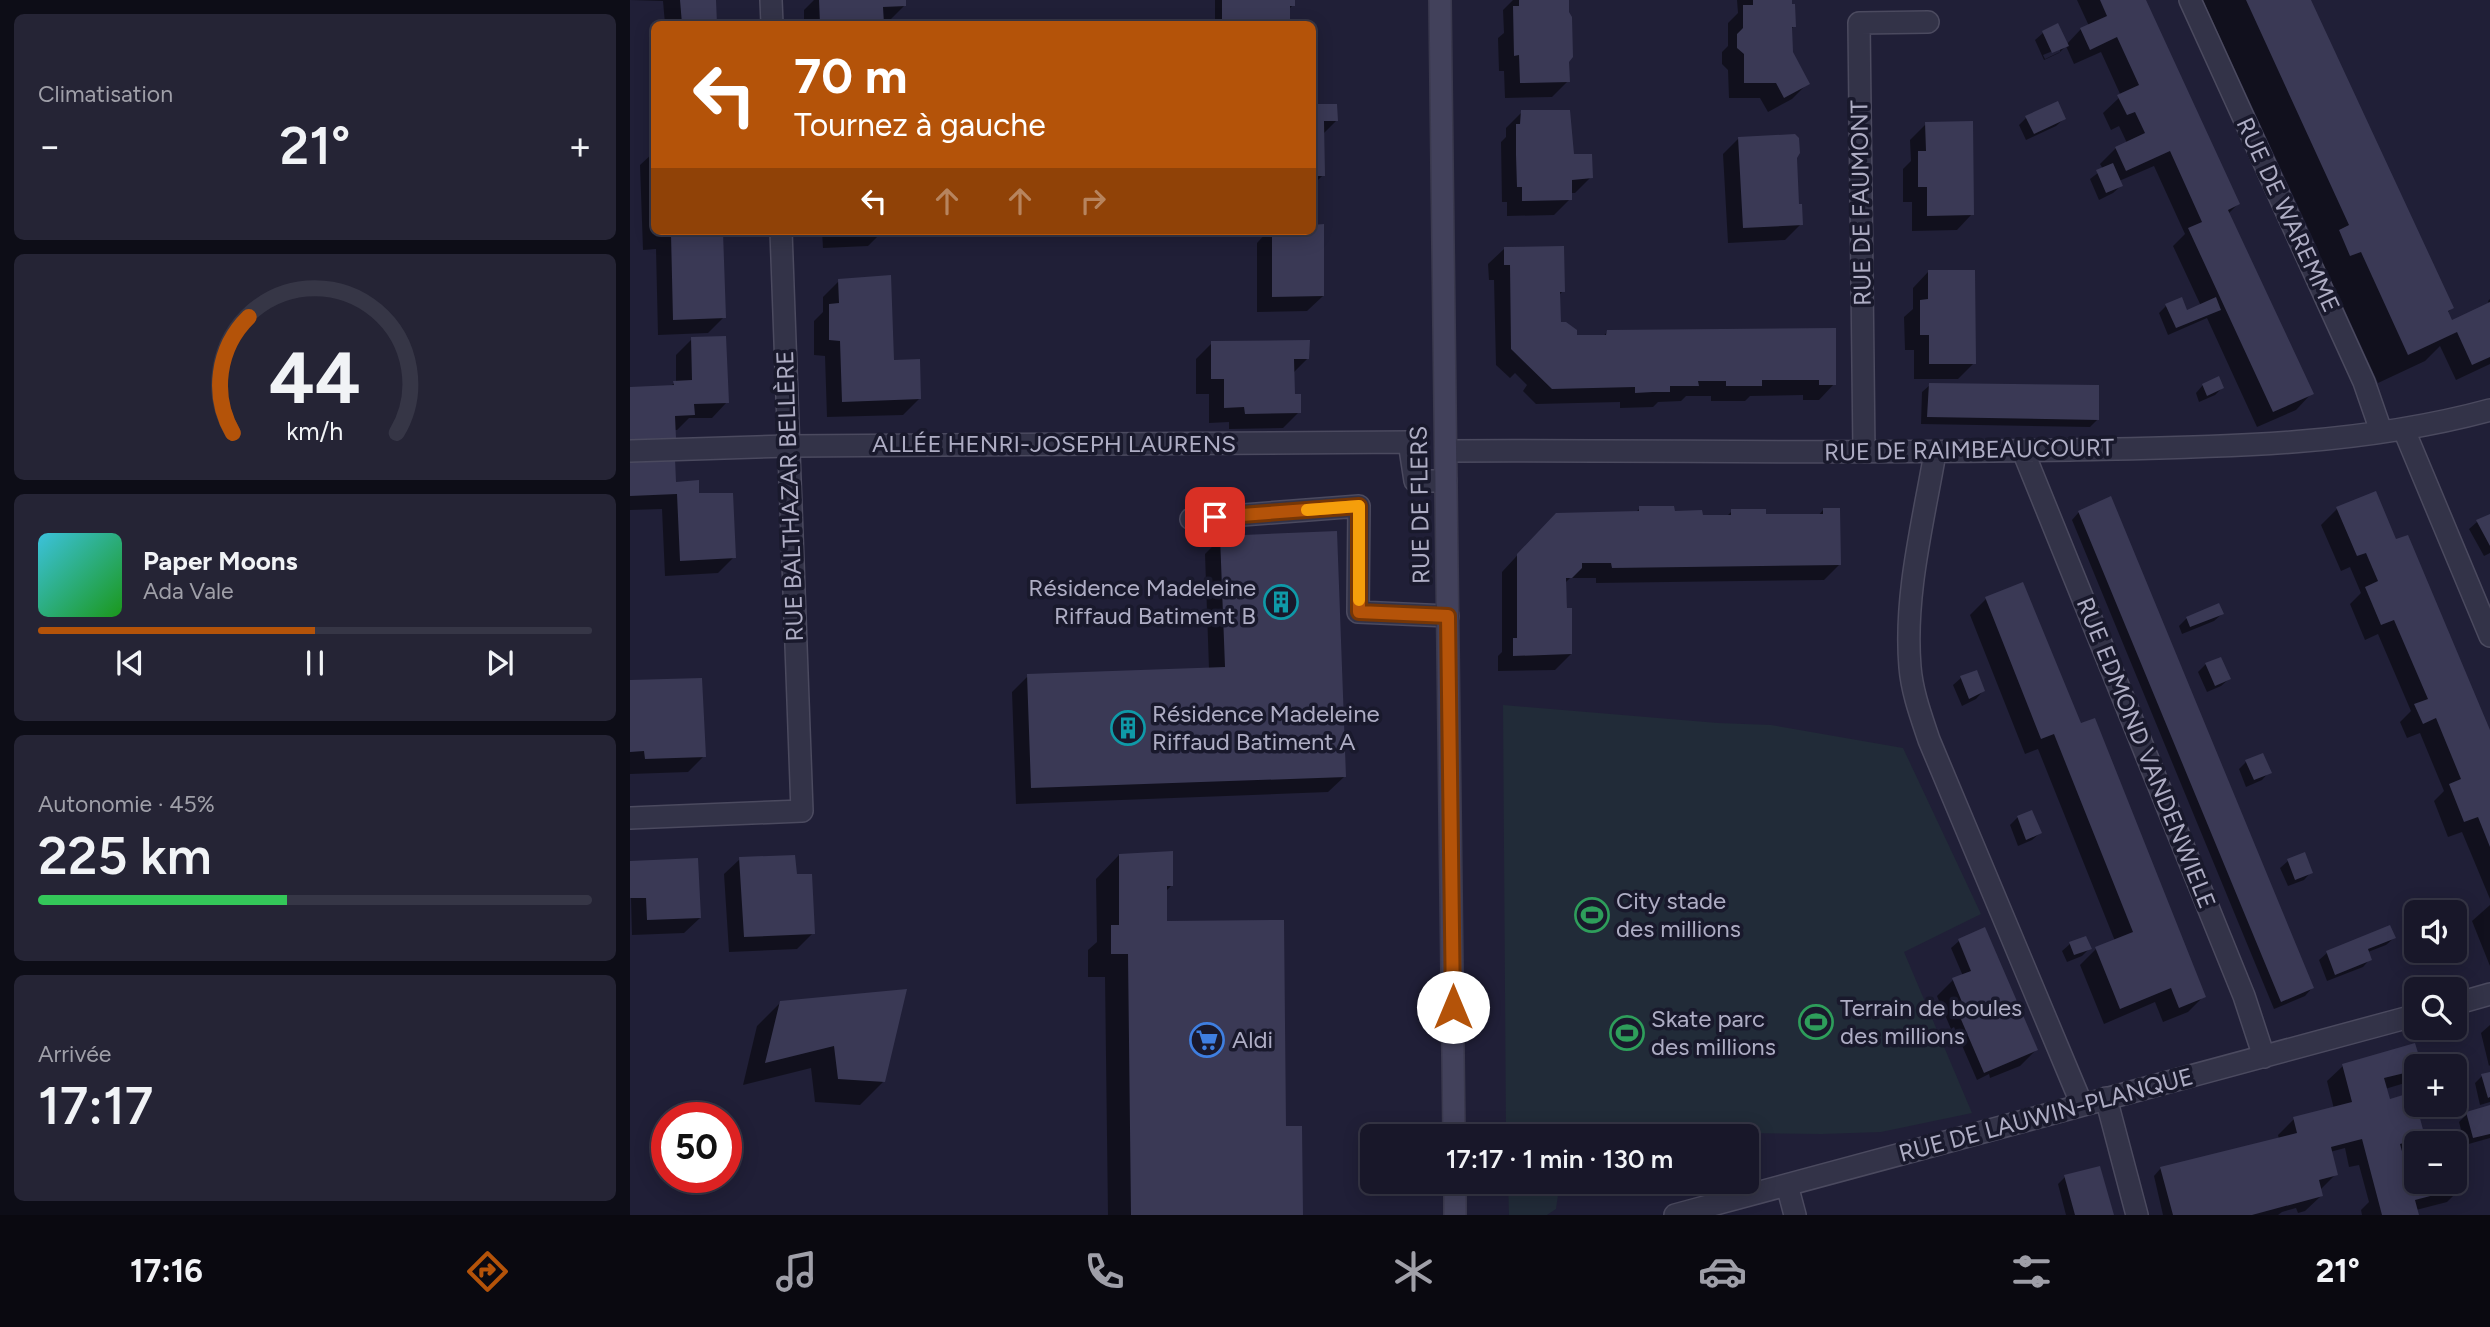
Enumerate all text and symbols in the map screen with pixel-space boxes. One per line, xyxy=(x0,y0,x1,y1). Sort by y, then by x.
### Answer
text: 70 m xyxy=(794,46,907,105)
icon: left xyxy=(679,49,770,140)
text: Climatisation xyxy=(38,80,173,108)
street label: RUE DE FAUMONT xyxy=(1844,100,1877,306)
text: Tournez à gauche xyxy=(794,106,1046,144)
street label: RUE DE WAREMME xyxy=(2231,113,2346,317)
text: 21° xyxy=(280,115,350,177)
text: − xyxy=(38,123,62,169)
text: + xyxy=(568,123,592,169)
icon: left xyxy=(855,182,893,220)
icon: ahead xyxy=(928,182,966,220)
icon: ahead xyxy=(1001,182,1039,220)
icon: right xyxy=(1074,182,1112,220)
text: 44 xyxy=(269,335,361,422)
street label: RUE BALTHAZAR BELLÈRE xyxy=(770,350,809,642)
text: km/h xyxy=(286,416,344,446)
street label: RUE DE FLERS xyxy=(1404,426,1435,584)
street label: ALLÉE HENRI-JOSEPH LAURENS xyxy=(872,429,1236,458)
street label: RUE DE RAIMBEAUCOURT xyxy=(1824,432,2114,467)
pin xyxy=(1185,487,1245,547)
icon: arrive xyxy=(1196,498,1234,536)
text: Paper Moons xyxy=(143,545,298,577)
place label: Résidence Madeleine Riffaud Batiment B xyxy=(1028,573,1256,630)
text: Ada Vale xyxy=(143,577,234,605)
building icon: Résidence Madeleine Riffaud Batiment B xyxy=(1262,583,1300,621)
street label: RUE EDMOND VANDENWIELE xyxy=(2071,593,2222,913)
icon: previous xyxy=(111,644,149,682)
icon: pause xyxy=(296,644,334,682)
icon: next xyxy=(481,644,519,682)
place label: Résidence Madeleine Riffaud Batiment A xyxy=(1152,699,1380,756)
building icon: Résidence Madeleine Riffaud Batiment A xyxy=(1109,709,1147,747)
text: Autonomie · 45% xyxy=(38,790,215,818)
text: 225 km xyxy=(38,825,212,887)
place label: City stade des millions xyxy=(1616,886,1741,943)
sports icon: City stade des millions xyxy=(1573,896,1611,934)
map controls xyxy=(2404,900,2467,1194)
button: sound xyxy=(2404,900,2467,963)
position arrow xyxy=(1416,970,1490,1044)
button: search xyxy=(2404,977,2467,1040)
place label: Terrain de boules des millions xyxy=(1840,993,2022,1050)
sports icon: Terrain de boules des millions xyxy=(1797,1003,1835,1041)
place label: Skate parc des millions xyxy=(1651,1004,1776,1061)
sports icon: Skate parc des millions xyxy=(1608,1014,1646,1052)
supermarket icon: Aldi xyxy=(1188,1021,1226,1059)
place label: Aldi xyxy=(1232,1025,1273,1054)
text: Arrivée xyxy=(38,1040,111,1068)
button: + xyxy=(2404,1054,2467,1117)
street label: RUE DE LAUWIN-PLANQUE xyxy=(1896,1061,2196,1168)
text: 17:17 xyxy=(38,1075,153,1137)
speed limit sign: 50 xyxy=(651,1102,742,1193)
button: − xyxy=(2404,1131,2467,1194)
text: 17:17 · 1 min · 130 m xyxy=(1446,1143,1673,1175)
icon: directions xyxy=(463,1247,512,1296)
icon: music xyxy=(772,1247,821,1296)
icon: phone xyxy=(1080,1247,1129,1296)
icon: climate xyxy=(1389,1247,1438,1296)
icon: car xyxy=(1698,1247,1747,1296)
icon: filters xyxy=(2007,1247,2056,1296)
text: 17:16 xyxy=(130,1252,203,1290)
text: 21° xyxy=(2316,1252,2360,1290)

